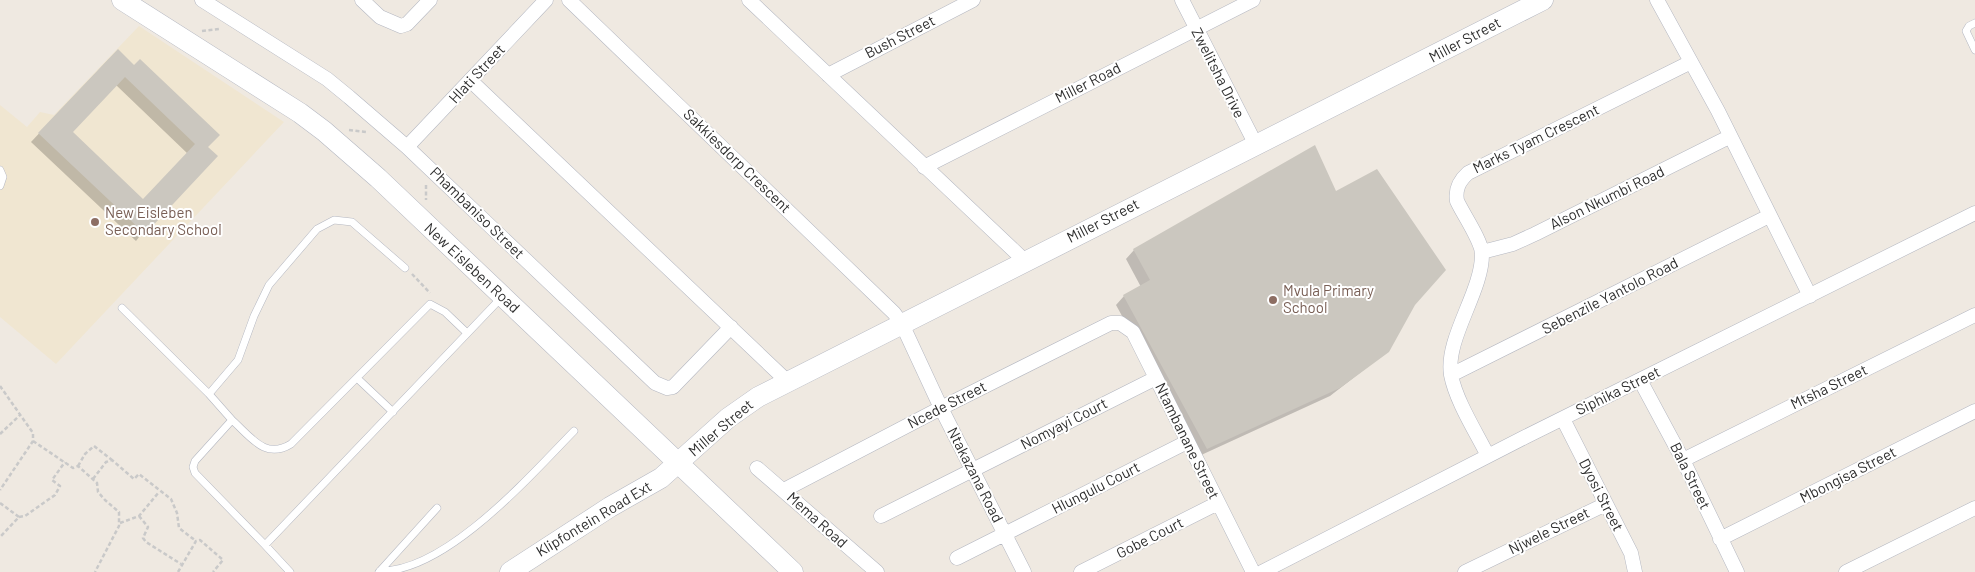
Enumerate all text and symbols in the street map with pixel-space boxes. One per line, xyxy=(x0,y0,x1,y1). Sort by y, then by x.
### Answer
street label: Bush Street xyxy=(861,11,938,61)
street label: Miller Street xyxy=(1425,13,1504,66)
street label: Zwelitsha Drive xyxy=(1188,24,1249,121)
street label: Hlati Street xyxy=(444,40,508,107)
street label: Miller Road xyxy=(1052,58,1123,106)
street label: Marks Tyam Crescent xyxy=(1470,100,1602,176)
street label: Sakkiesdorp Crescent xyxy=(680,104,795,216)
street label: Alson Nkumbi Road xyxy=(1546,162,1667,233)
street label: Phambaniso Street xyxy=(427,163,529,262)
street label: Miller Street xyxy=(1063,194,1142,246)
place label: New Eisleben Secondary School xyxy=(105,203,222,238)
marker: New Eisleben Secondary School xyxy=(89,216,101,228)
street label: New Eisleben Road xyxy=(421,219,524,316)
street label: Sebenzile Yantolo Road xyxy=(1538,253,1681,337)
place label: Mvula Primary School xyxy=(1283,281,1374,316)
marker: Mvula Primary School xyxy=(1267,294,1279,306)
street label: Mtsha Street xyxy=(1787,360,1870,412)
street label: Siphika Street xyxy=(1572,362,1663,418)
street label: Ncede Street xyxy=(904,377,989,432)
street label: Ntambanane Street xyxy=(1152,379,1224,502)
street label: Nomyayi Court xyxy=(1017,394,1110,453)
street label: Miller Street xyxy=(684,395,756,459)
street label: Ntakazana Road xyxy=(944,424,1008,525)
street label: Bala Street xyxy=(1667,439,1715,512)
street label: Mbongisa Street xyxy=(1796,442,1899,506)
street label: Dyosi Street xyxy=(1576,455,1628,534)
street label: Hlungulu Court xyxy=(1049,457,1143,517)
street label: Klipfontein Road Ext xyxy=(532,477,655,560)
street label: Mema Road xyxy=(784,487,852,551)
street label: Njwele Street xyxy=(1505,503,1592,557)
street label: Gobe Court xyxy=(1113,513,1186,562)

